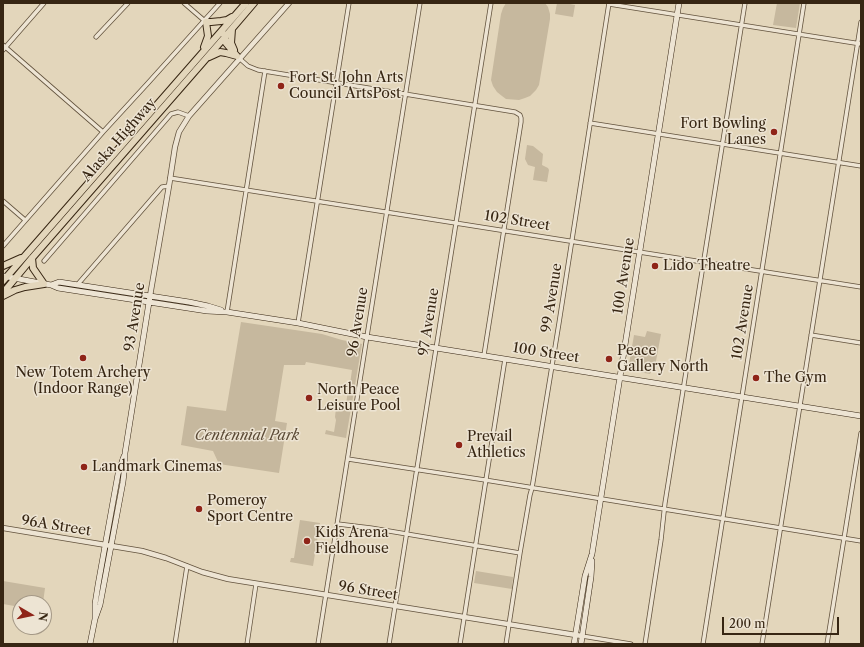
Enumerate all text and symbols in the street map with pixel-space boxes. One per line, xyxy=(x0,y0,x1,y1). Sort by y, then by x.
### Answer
place label: Fort St. John Arts Council ArtsPost xyxy=(289,70,403,102)
marker: Fort St. John Arts Council ArtsPost xyxy=(276,81,286,91)
street label: Alaska Highway xyxy=(78,95,160,185)
place label: Fort Bowling Lanes xyxy=(680,116,766,148)
marker: Fort Bowling Lanes xyxy=(769,127,779,137)
street label: 102 Street xyxy=(483,208,551,234)
street label: 100 Avenue xyxy=(610,237,638,315)
place label: Lido Theatre xyxy=(663,258,750,274)
marker: Lido Theatre xyxy=(650,261,660,271)
street label: 99 Avenue xyxy=(538,262,566,334)
street label: 93 Avenue xyxy=(121,281,149,353)
street label: 102 Avenue xyxy=(729,283,757,361)
street label: 96 Avenue xyxy=(344,286,372,358)
street label: 97 Avenue xyxy=(415,287,443,357)
street label: 100 Street xyxy=(512,339,580,367)
place label: Peace Gallery North xyxy=(617,343,709,376)
marker: New Totem Archery (Indoor Range) xyxy=(78,353,88,363)
marker: Peace Gallery North xyxy=(604,354,614,364)
place label: New Totem Archery (Indoor Range) xyxy=(15,365,151,398)
place label: The Gym xyxy=(764,370,827,386)
marker: The Gym xyxy=(751,373,761,383)
place label: North Peace Leisure Pool xyxy=(317,382,400,414)
marker: North Peace Leisure Pool xyxy=(304,393,314,403)
park label: Centennial Park xyxy=(195,428,299,444)
place label: Prevail Athletics xyxy=(467,429,526,462)
marker: Prevail Athletics xyxy=(454,440,464,450)
place label: Landmark Cinemas xyxy=(92,459,222,475)
marker: Landmark Cinemas xyxy=(79,462,89,472)
place label: Pomeroy Sport Centre xyxy=(207,493,293,526)
marker: Pomeroy Sport Centre xyxy=(194,504,204,514)
street label: 96A Street xyxy=(20,512,92,540)
place label: Kids Arena Fieldhouse xyxy=(315,525,389,558)
marker: Kids Arena Fieldhouse xyxy=(302,536,312,546)
street label: 96 Street xyxy=(337,578,399,604)
north arrow xyxy=(12,595,52,635)
scale bar xyxy=(724,609,841,635)
text: N xyxy=(35,611,51,623)
text: 200 m xyxy=(729,616,766,631)

